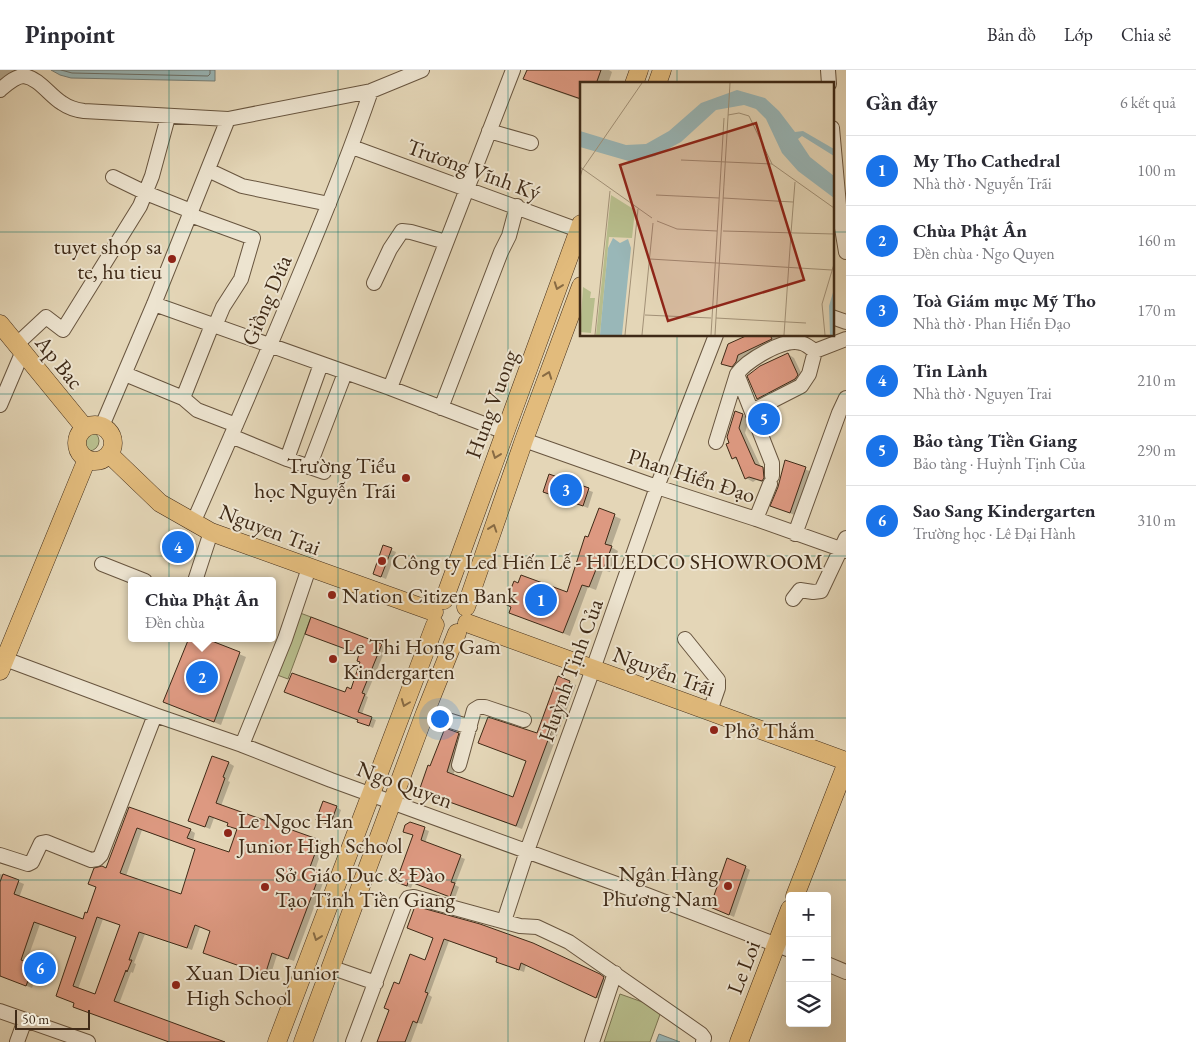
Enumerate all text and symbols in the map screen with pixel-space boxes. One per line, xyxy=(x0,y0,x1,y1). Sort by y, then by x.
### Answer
text: Pinpoint xyxy=(25,19,115,50)
text: Bản đồ xyxy=(987,23,1036,46)
text: Lớp xyxy=(1064,23,1093,46)
text: Chia sẻ xyxy=(1121,23,1171,46)
inset map xyxy=(580,82,834,336)
text: Gần đây xyxy=(866,89,938,116)
text: 6 kết quả xyxy=(1120,92,1176,113)
street label: Trương Vĩnh Ký xyxy=(403,132,545,207)
text: My Tho Cathedral xyxy=(913,148,1061,173)
text: 1 xyxy=(878,160,886,181)
text: 100 m xyxy=(1137,160,1176,181)
text: Nhà thờ · Nguyễn Trãi xyxy=(913,173,1052,194)
text: Chùa Phật Ân xyxy=(913,218,1027,243)
text: 2 xyxy=(878,230,886,251)
text: 160 m xyxy=(1137,230,1176,251)
place label: tuyet shop sa te, hu tieu xyxy=(53,232,162,286)
text: Đền chùa · Ngo Quyen xyxy=(913,243,1055,264)
street label: Giồng Dứa xyxy=(234,250,299,350)
marker: tuyet shop sa te, hu tieu xyxy=(166,253,178,265)
one-way arrow xyxy=(554,281,564,290)
text: Toà Giám mục Mỹ Tho xyxy=(913,288,1096,313)
text: 3 xyxy=(878,300,886,321)
text: 170 m xyxy=(1137,300,1176,321)
text: Nhà thờ · Phan Hiển Đạo xyxy=(913,313,1071,334)
street label: Ap Bac xyxy=(28,328,90,395)
street label: Hung Vuong xyxy=(458,346,525,462)
text: Tin Lành xyxy=(913,358,988,383)
text: 4 xyxy=(878,370,886,391)
text: 210 m xyxy=(1137,370,1176,391)
one-way arrow xyxy=(542,371,552,380)
text: Nhà thờ · Nguyen Trai xyxy=(913,383,1052,404)
pin: 5 xyxy=(748,400,780,438)
text: Bảo tàng Tiền Giang xyxy=(913,428,1077,453)
text: 5 xyxy=(878,440,886,461)
text: 290 m xyxy=(1137,440,1176,461)
street label: Phan Hiển Đạo xyxy=(624,441,759,510)
one-way arrow xyxy=(492,450,502,459)
place label: Trường Tiểu học Nguyễn Trãi xyxy=(254,451,396,505)
text: Bảo tàng · Huỳnh Tịnh Của xyxy=(913,453,1085,474)
pin: 3 xyxy=(550,471,582,509)
marker: Trường Tiểu học Nguyễn Trãi xyxy=(400,472,412,484)
street label: Nguyen Trai xyxy=(215,497,325,562)
text: Sao Sang Kindergarten xyxy=(913,498,1096,523)
text: 6 xyxy=(878,510,886,531)
text: 310 m xyxy=(1137,510,1176,531)
text: Trường học · Lê Đại Hành xyxy=(913,523,1076,544)
one-way arrow xyxy=(487,524,497,533)
pin: 4 xyxy=(162,528,194,566)
place label: Công ty Led Hiến Lễ - HILEDCO SHOWROOM xyxy=(392,547,823,576)
marker: Công ty Led Hiến Lễ - HILEDCO SHOWROOM xyxy=(376,555,388,567)
popup xyxy=(128,577,276,642)
place label: Nation Citizen Bank xyxy=(342,581,518,610)
pin: 1 xyxy=(525,581,557,619)
text: Chùa Phật Ân xyxy=(145,587,259,612)
marker: Nation Citizen Bank xyxy=(326,589,338,601)
street label: Huỳnh Tịnh Của xyxy=(531,595,610,746)
text: Đền chùa xyxy=(145,612,205,633)
place label: Le Thi Hong Gam Kindergarten xyxy=(343,632,501,686)
street label: Nguyễn Trãi xyxy=(609,640,719,703)
marker: Le Thi Hong Gam Kindergarten xyxy=(327,653,339,665)
pin: 2 xyxy=(186,658,218,696)
one-way arrow xyxy=(401,698,411,707)
your location xyxy=(427,706,453,732)
place label: Phở Thắm xyxy=(724,716,815,745)
marker: Phở Thắm xyxy=(708,724,720,736)
street label: Ngo Quyen xyxy=(353,754,457,815)
place label: Le Ngoc Han Junior High School xyxy=(236,806,402,860)
marker: Le Ngoc Han Junior High School xyxy=(222,827,234,839)
place label: Ngân Hàng Phương Nam xyxy=(602,859,718,913)
place label: Sở Giáo Dục & Đào Tạo Tỉnh Tiền Giang xyxy=(275,860,456,914)
marker: Ngân Hàng Phương Nam xyxy=(722,880,734,892)
marker: Sở Giáo Dục & Đào Tạo Tỉnh Tiền Giang xyxy=(259,881,271,893)
map controls xyxy=(786,892,831,1027)
button: + xyxy=(786,892,831,937)
one-way arrow xyxy=(313,932,323,940)
street label: Le Loi xyxy=(720,936,767,998)
button: − xyxy=(786,937,831,982)
pin: 6 xyxy=(24,949,56,987)
place label: Xuan Dieu Junior High School xyxy=(185,958,339,1012)
marker: Xuan Dieu Junior High School xyxy=(170,979,182,991)
button: layers xyxy=(786,982,831,1027)
scale bar xyxy=(15,1007,90,1030)
text: 50 m xyxy=(22,1010,49,1028)

